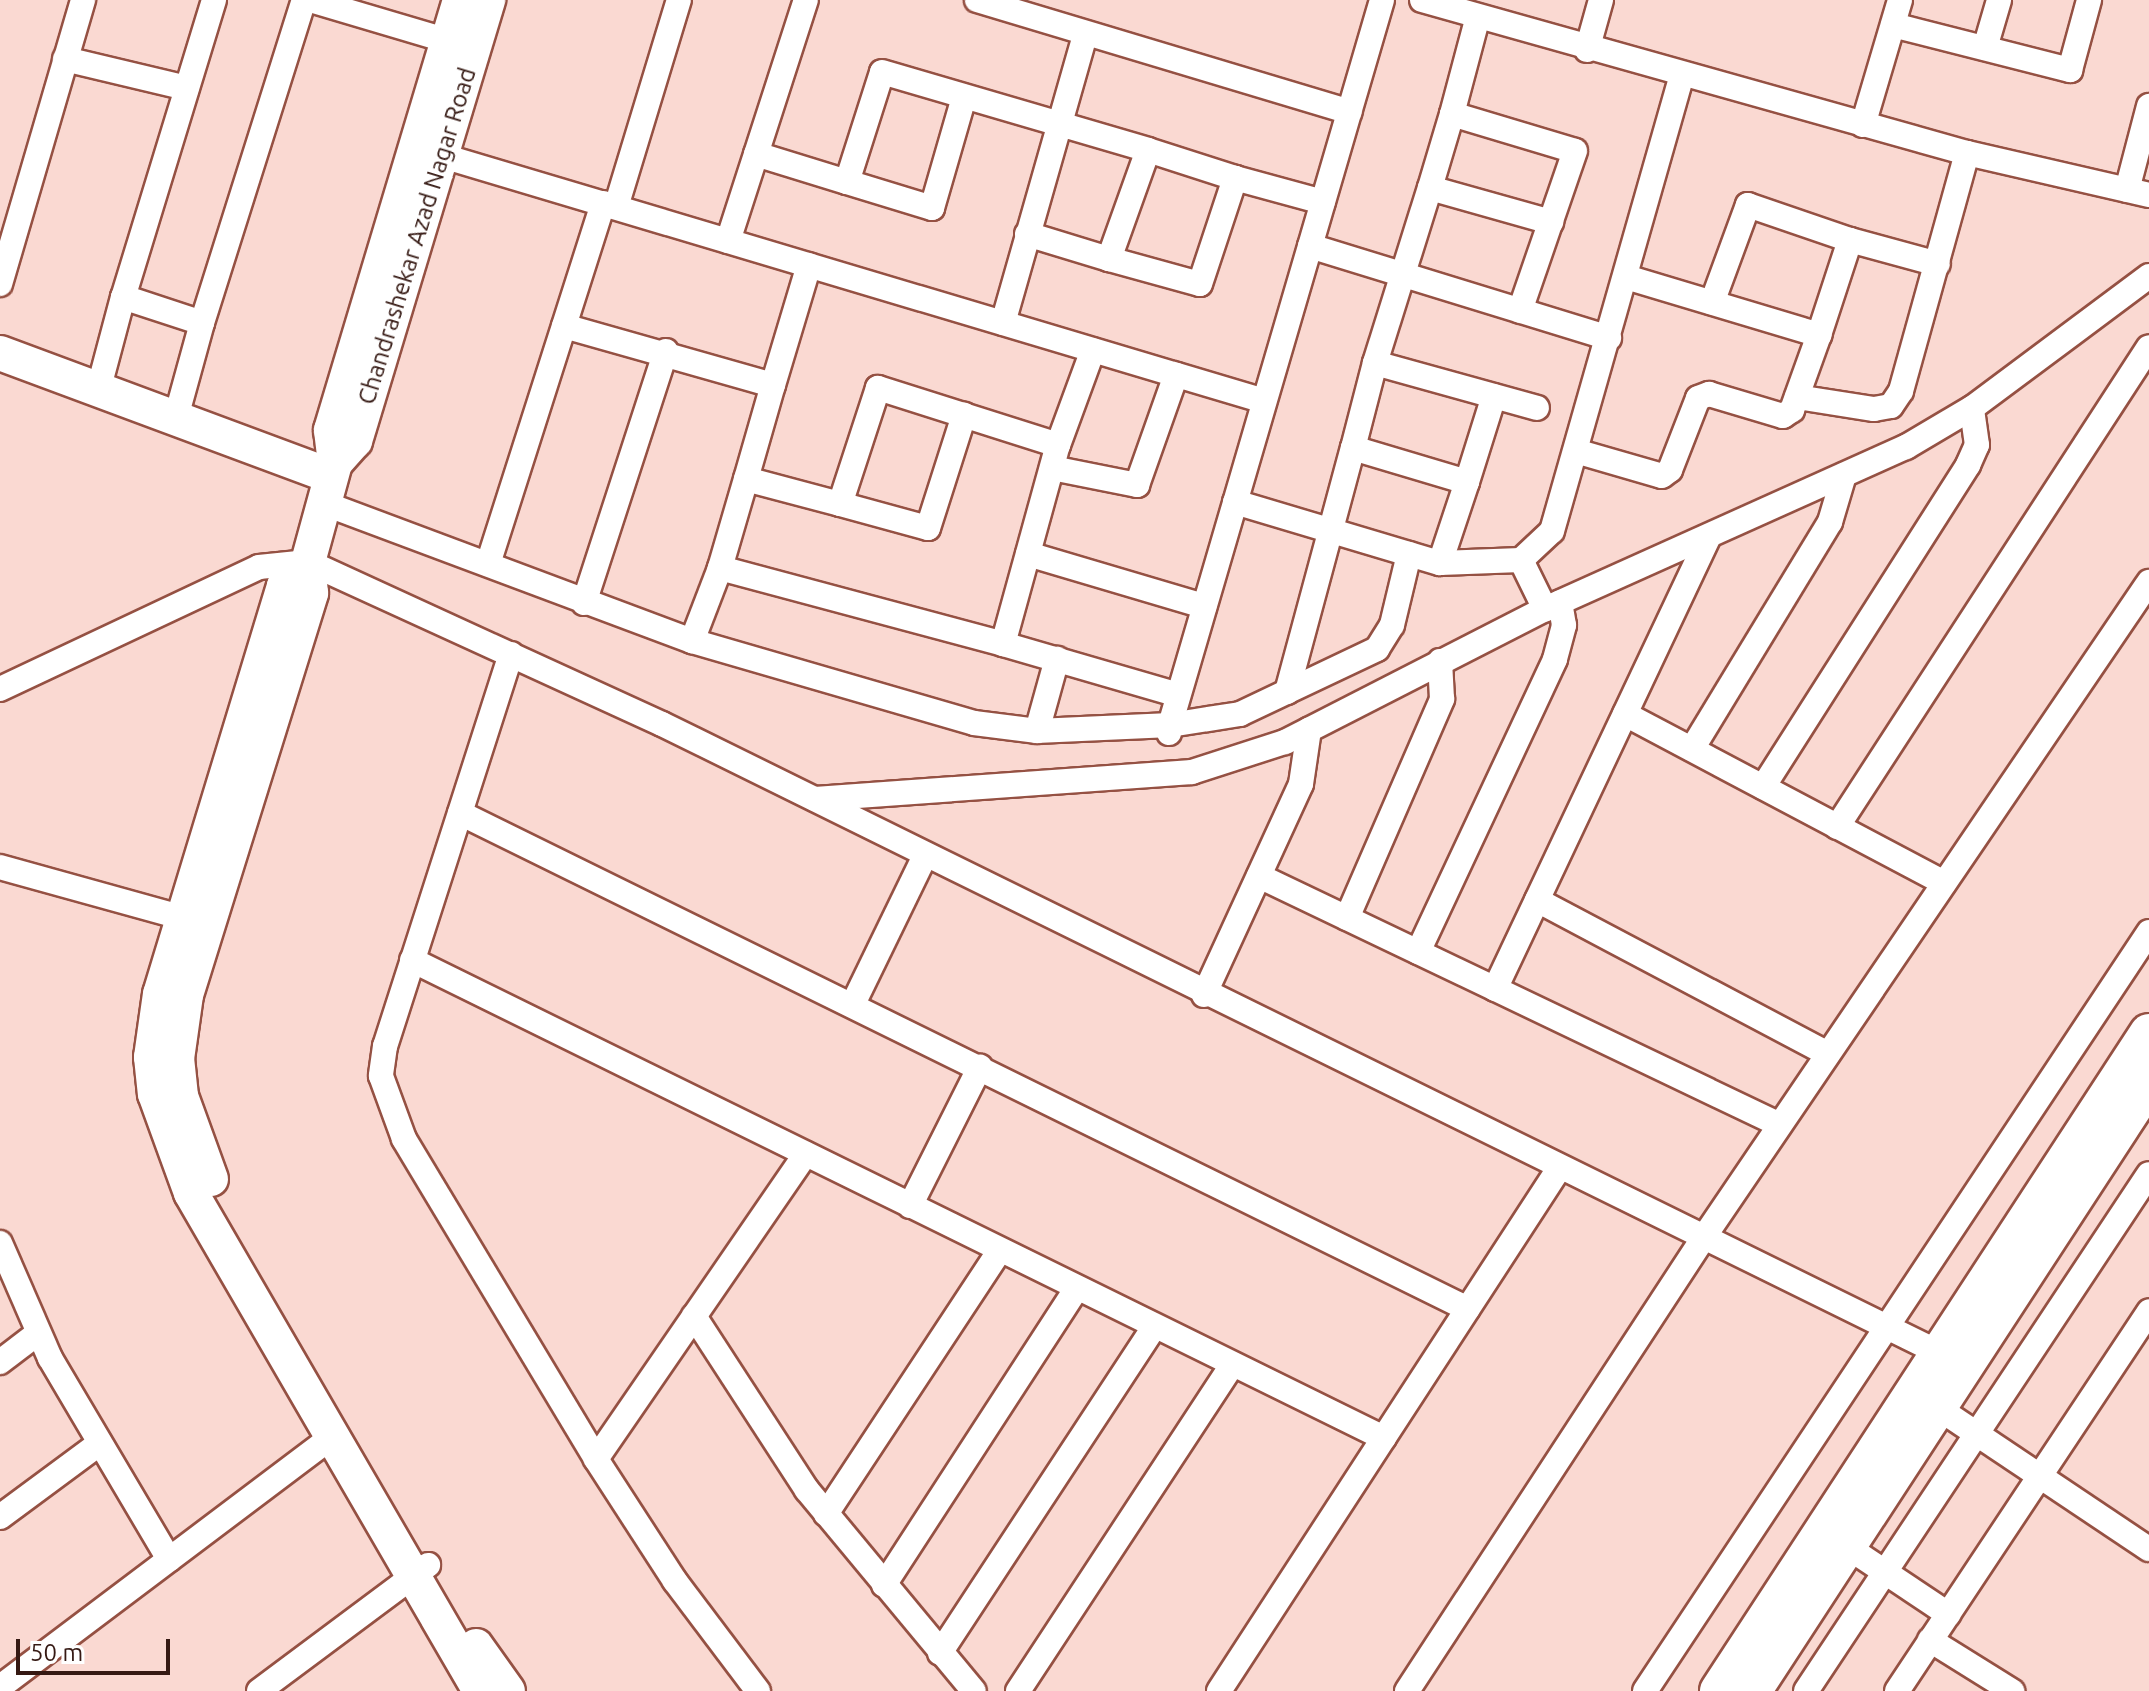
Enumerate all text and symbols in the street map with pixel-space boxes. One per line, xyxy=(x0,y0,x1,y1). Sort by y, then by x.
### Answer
street label: Chandrashekar Azad Nagar Road xyxy=(352,64,482,408)
scale bar xyxy=(20,1623,174,1673)
text: 50 m xyxy=(30,1639,83,1666)

